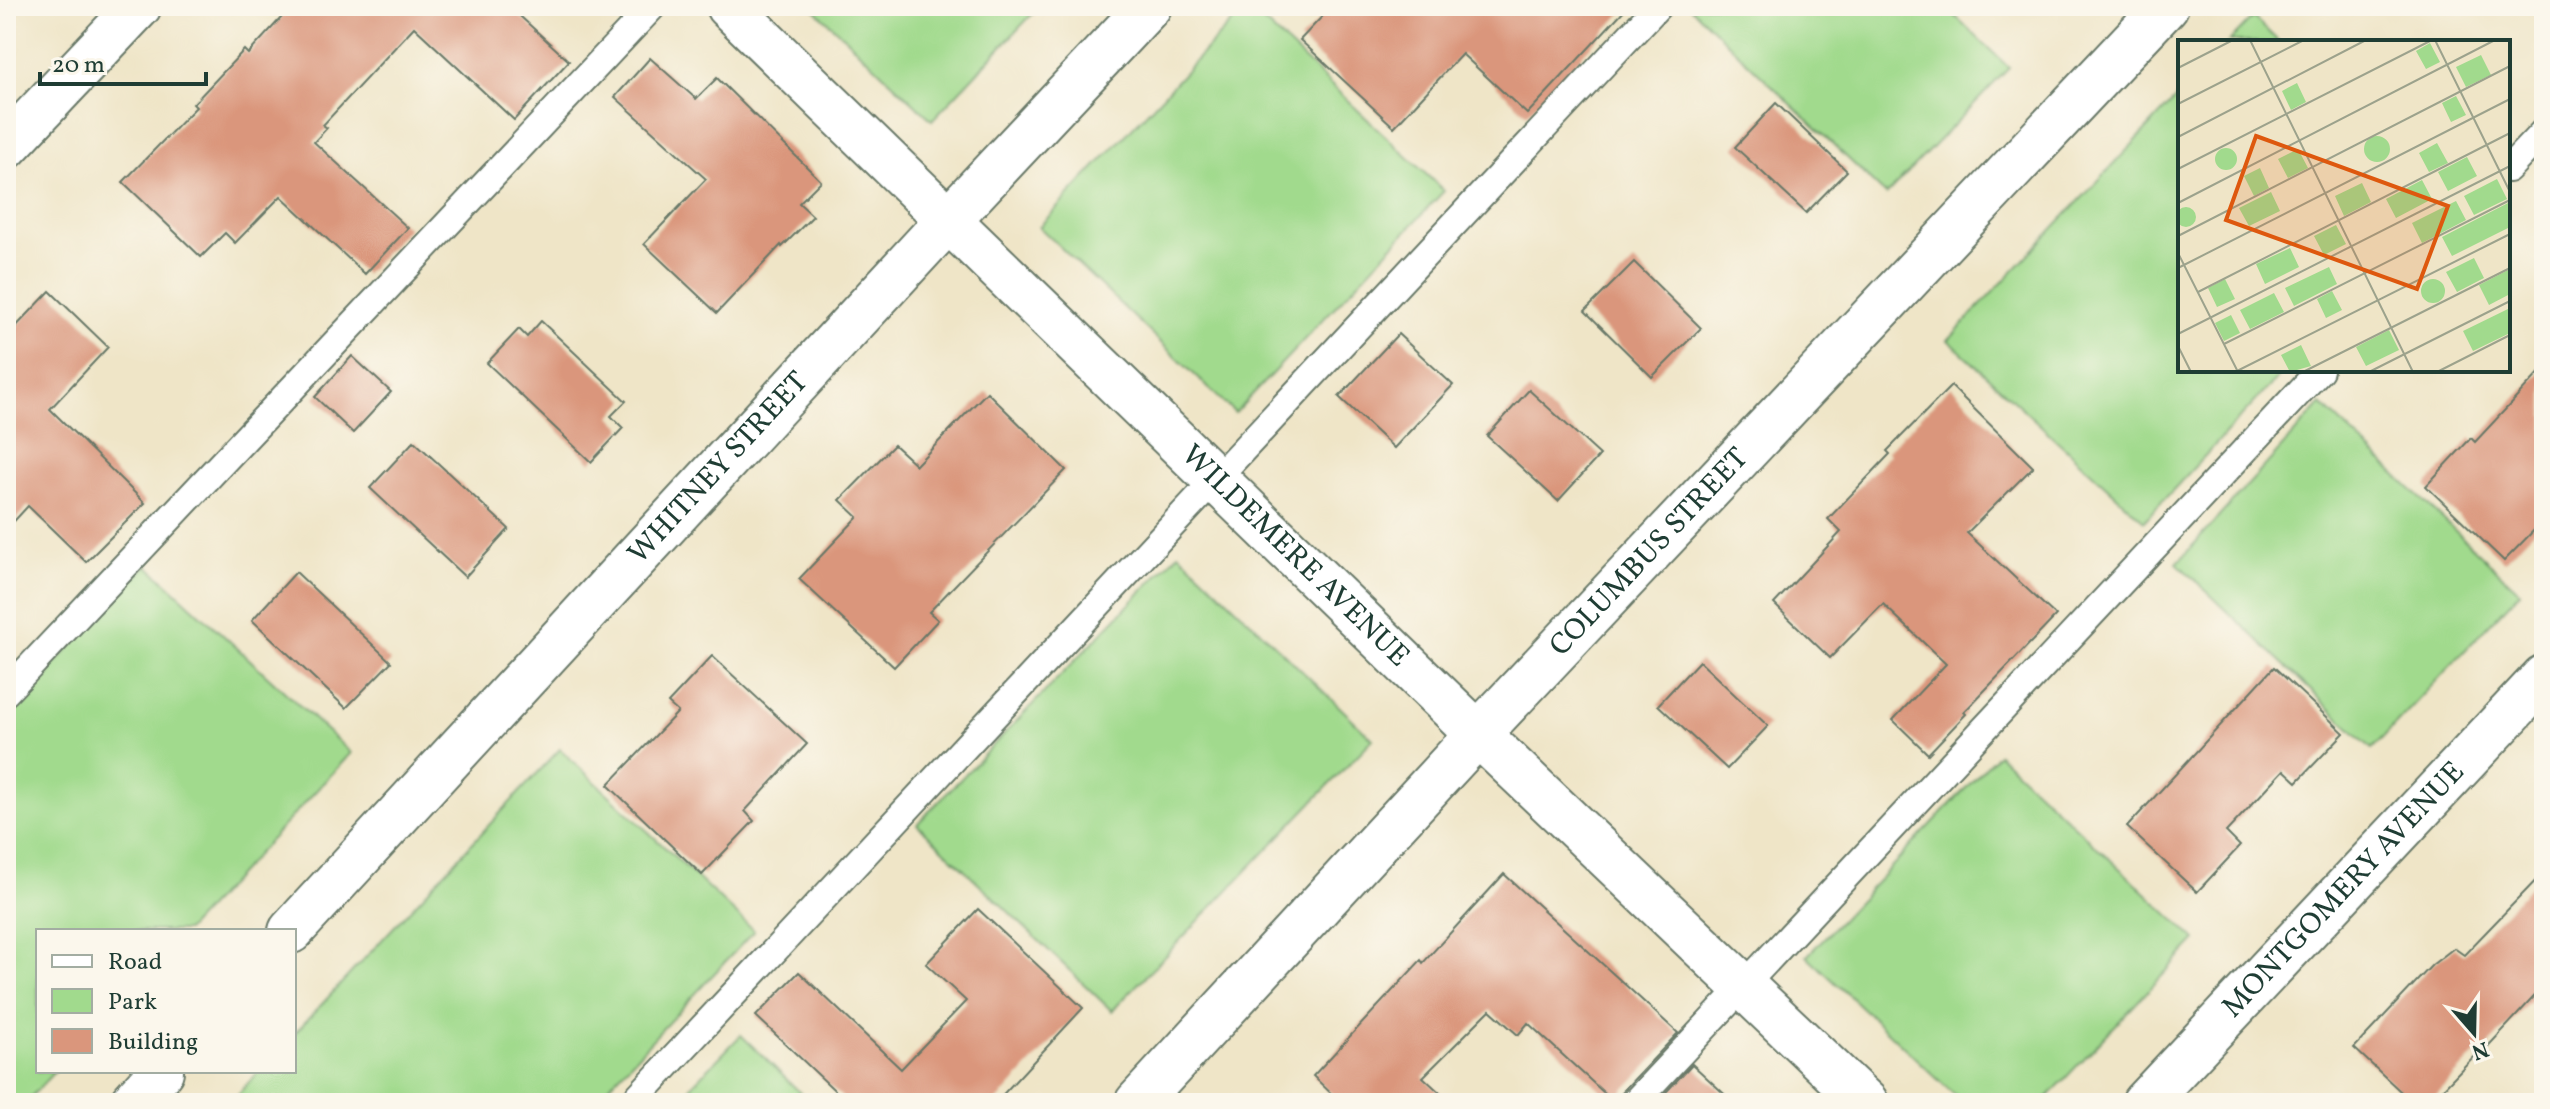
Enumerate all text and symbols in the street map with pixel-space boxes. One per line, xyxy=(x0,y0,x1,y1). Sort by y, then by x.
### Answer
scale bar xyxy=(40,36,206,86)
inset map xyxy=(2178,40,2510,372)
text: 20 m xyxy=(52,49,105,83)
street label: WHITNEY STREET xyxy=(619,363,818,574)
street label: WILDEMERE AVENUE xyxy=(1171,435,1418,677)
street label: COLUMBUS STREET xyxy=(1540,439,1758,666)
street label: MONTGOMERY AVENUE xyxy=(2213,753,2475,1028)
legend xyxy=(36,929,296,1073)
text: Road xyxy=(108,946,162,980)
text: Park xyxy=(108,986,157,1020)
north arrow xyxy=(2434,993,2514,1073)
text: Building xyxy=(108,1026,198,1060)
text: N xyxy=(2467,1032,2493,1067)

